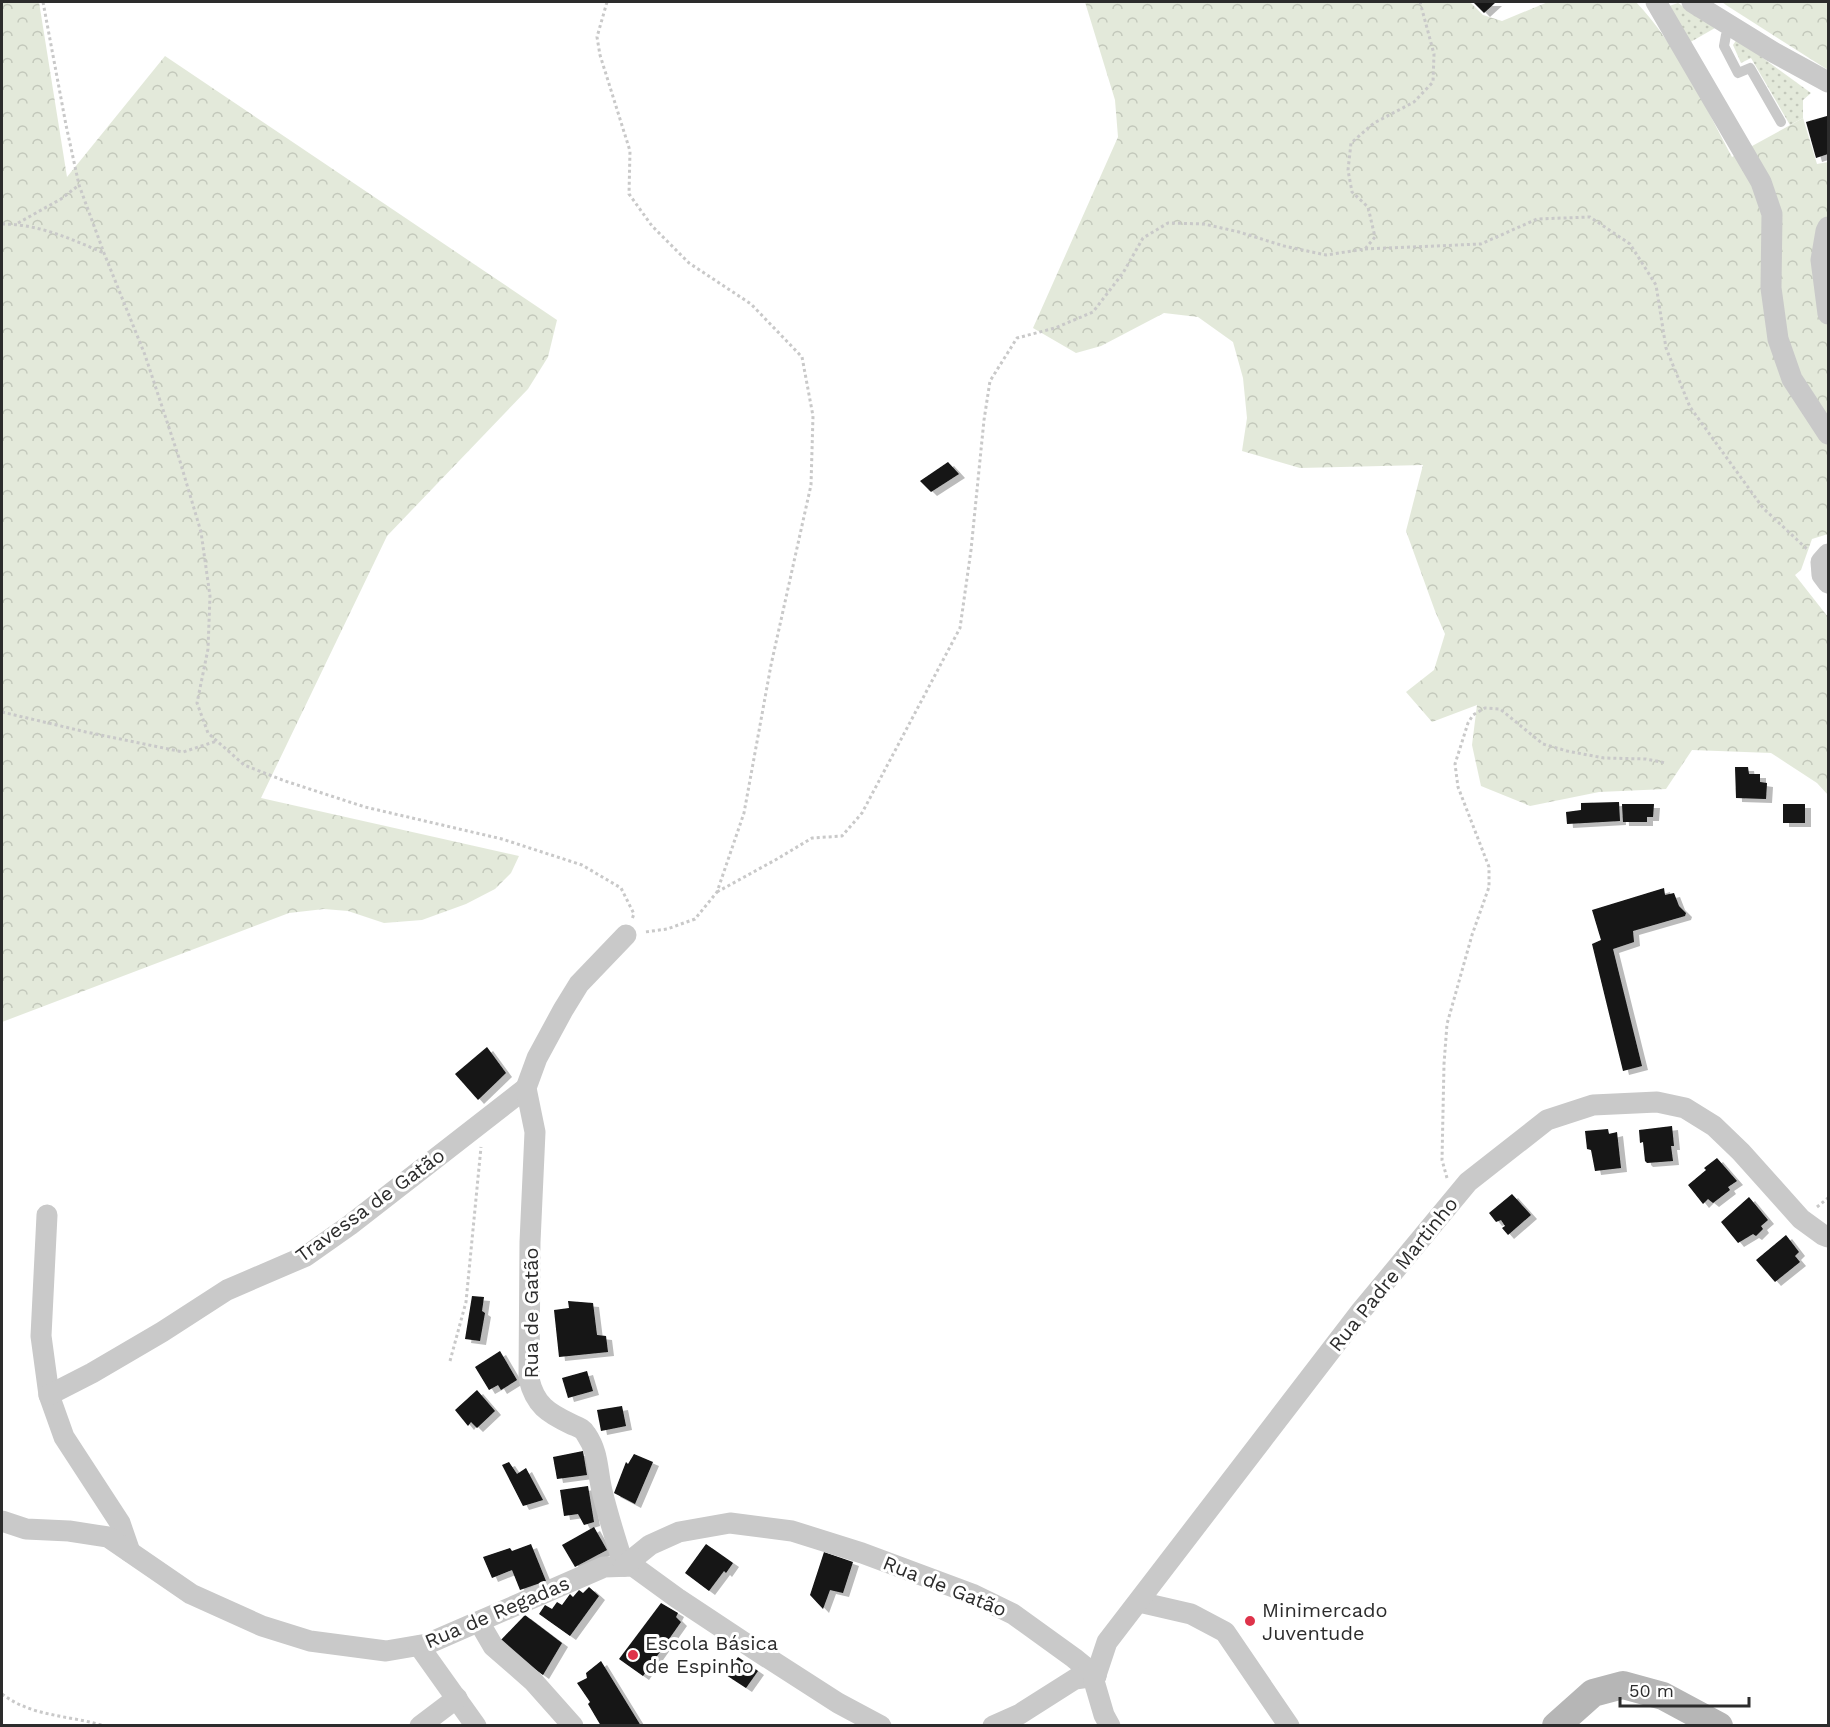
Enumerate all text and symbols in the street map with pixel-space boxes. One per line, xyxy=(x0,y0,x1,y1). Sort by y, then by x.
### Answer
street label: Travessa de Gatão xyxy=(291,1143,449,1267)
street label: Rua Padre Martinho xyxy=(1323,1192,1463,1356)
street label: Rua de Gatão xyxy=(519,1247,543,1379)
street label: Rua de Gatão xyxy=(880,1550,1010,1622)
street label: Rua de Regadas xyxy=(421,1571,573,1653)
place label: Minimercado Juventude xyxy=(1262,1598,1388,1645)
marker: Minimercado Juventude xyxy=(1243,1614,1257,1628)
place label: Escola Básica de Espinho xyxy=(645,1631,778,1678)
marker: Escola Básica de Espinho xyxy=(626,1648,640,1662)
scale bar xyxy=(1620,1670,1749,1708)
text: 50 m xyxy=(1629,1680,1674,1701)

